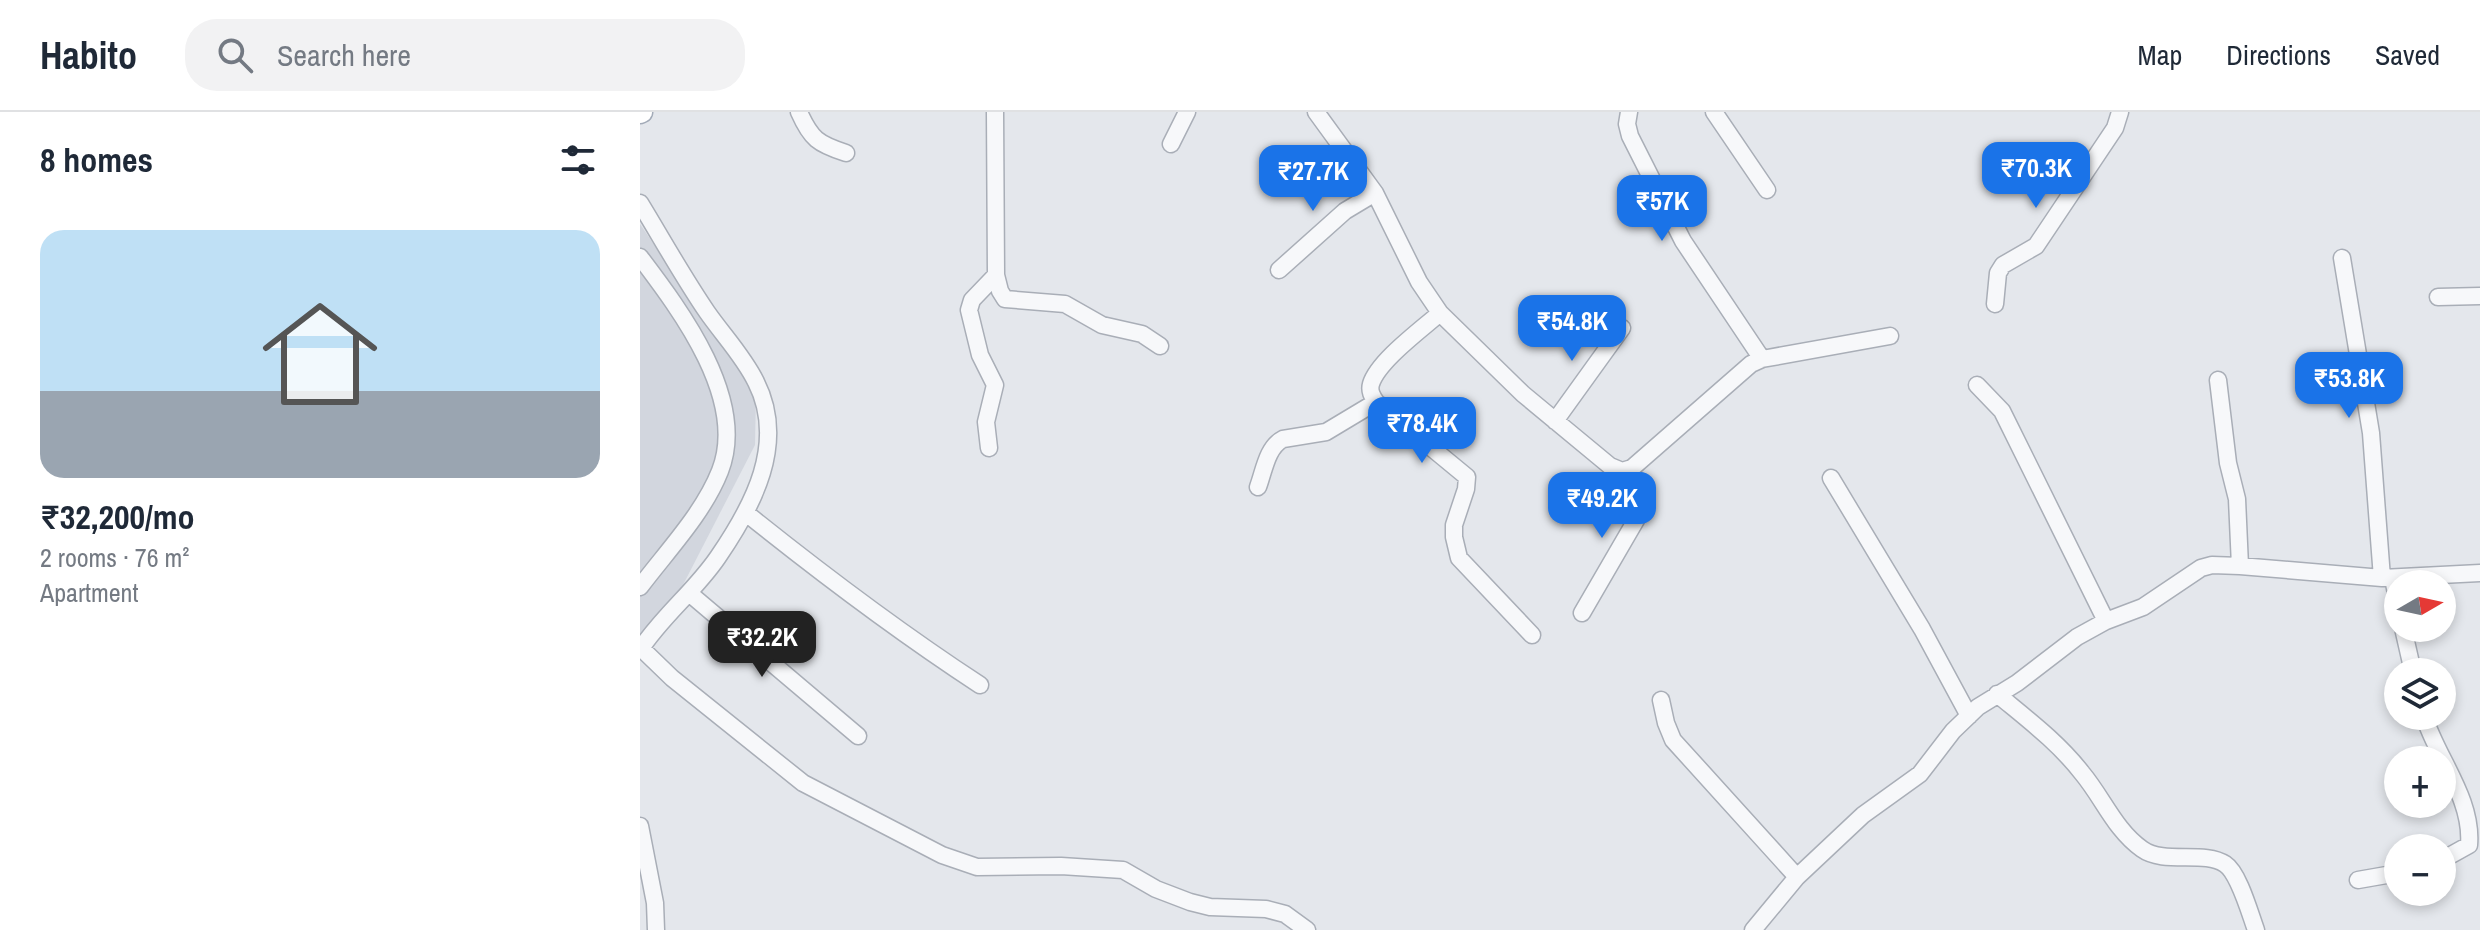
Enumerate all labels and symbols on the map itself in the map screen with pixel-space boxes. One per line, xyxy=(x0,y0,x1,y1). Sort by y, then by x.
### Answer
pin: ₹70.3K xyxy=(1971,142,2101,210)
pin: ₹27.7K xyxy=(1248,145,1378,213)
pin: ₹57K xyxy=(1615,175,1709,243)
pin: ₹54.8K xyxy=(1507,295,1637,363)
pin: ₹53.8K xyxy=(2284,352,2414,420)
pin: ₹78.4K xyxy=(1357,397,1487,465)
pin: ₹49.2K xyxy=(1537,472,1667,540)
north arrow xyxy=(2384,570,2456,642)
pin: ₹32.2K xyxy=(697,611,827,679)

